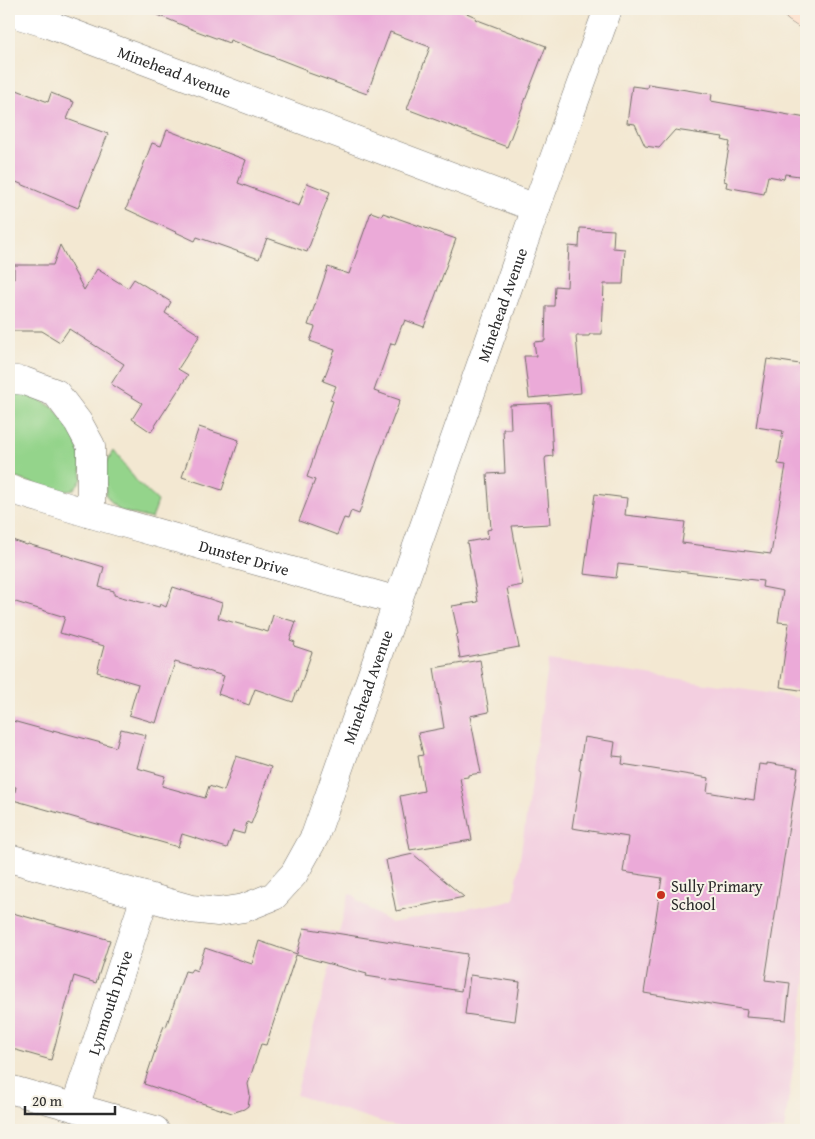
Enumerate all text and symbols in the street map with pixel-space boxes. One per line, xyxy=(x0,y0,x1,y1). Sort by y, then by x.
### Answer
street label: Minehead Avenue xyxy=(114,39,235,104)
street label: Minehead Avenue xyxy=(471,245,533,365)
street label: Dunster Drive xyxy=(196,533,292,582)
street label: Minehead Avenue xyxy=(336,627,399,747)
place label: Sully Primary School xyxy=(671,874,763,916)
marker: Sully Primary School xyxy=(655,889,667,901)
street label: Lynmouth Drive xyxy=(81,947,138,1058)
scale bar xyxy=(25,1084,115,1116)
text: 20 m xyxy=(32,1090,63,1111)

